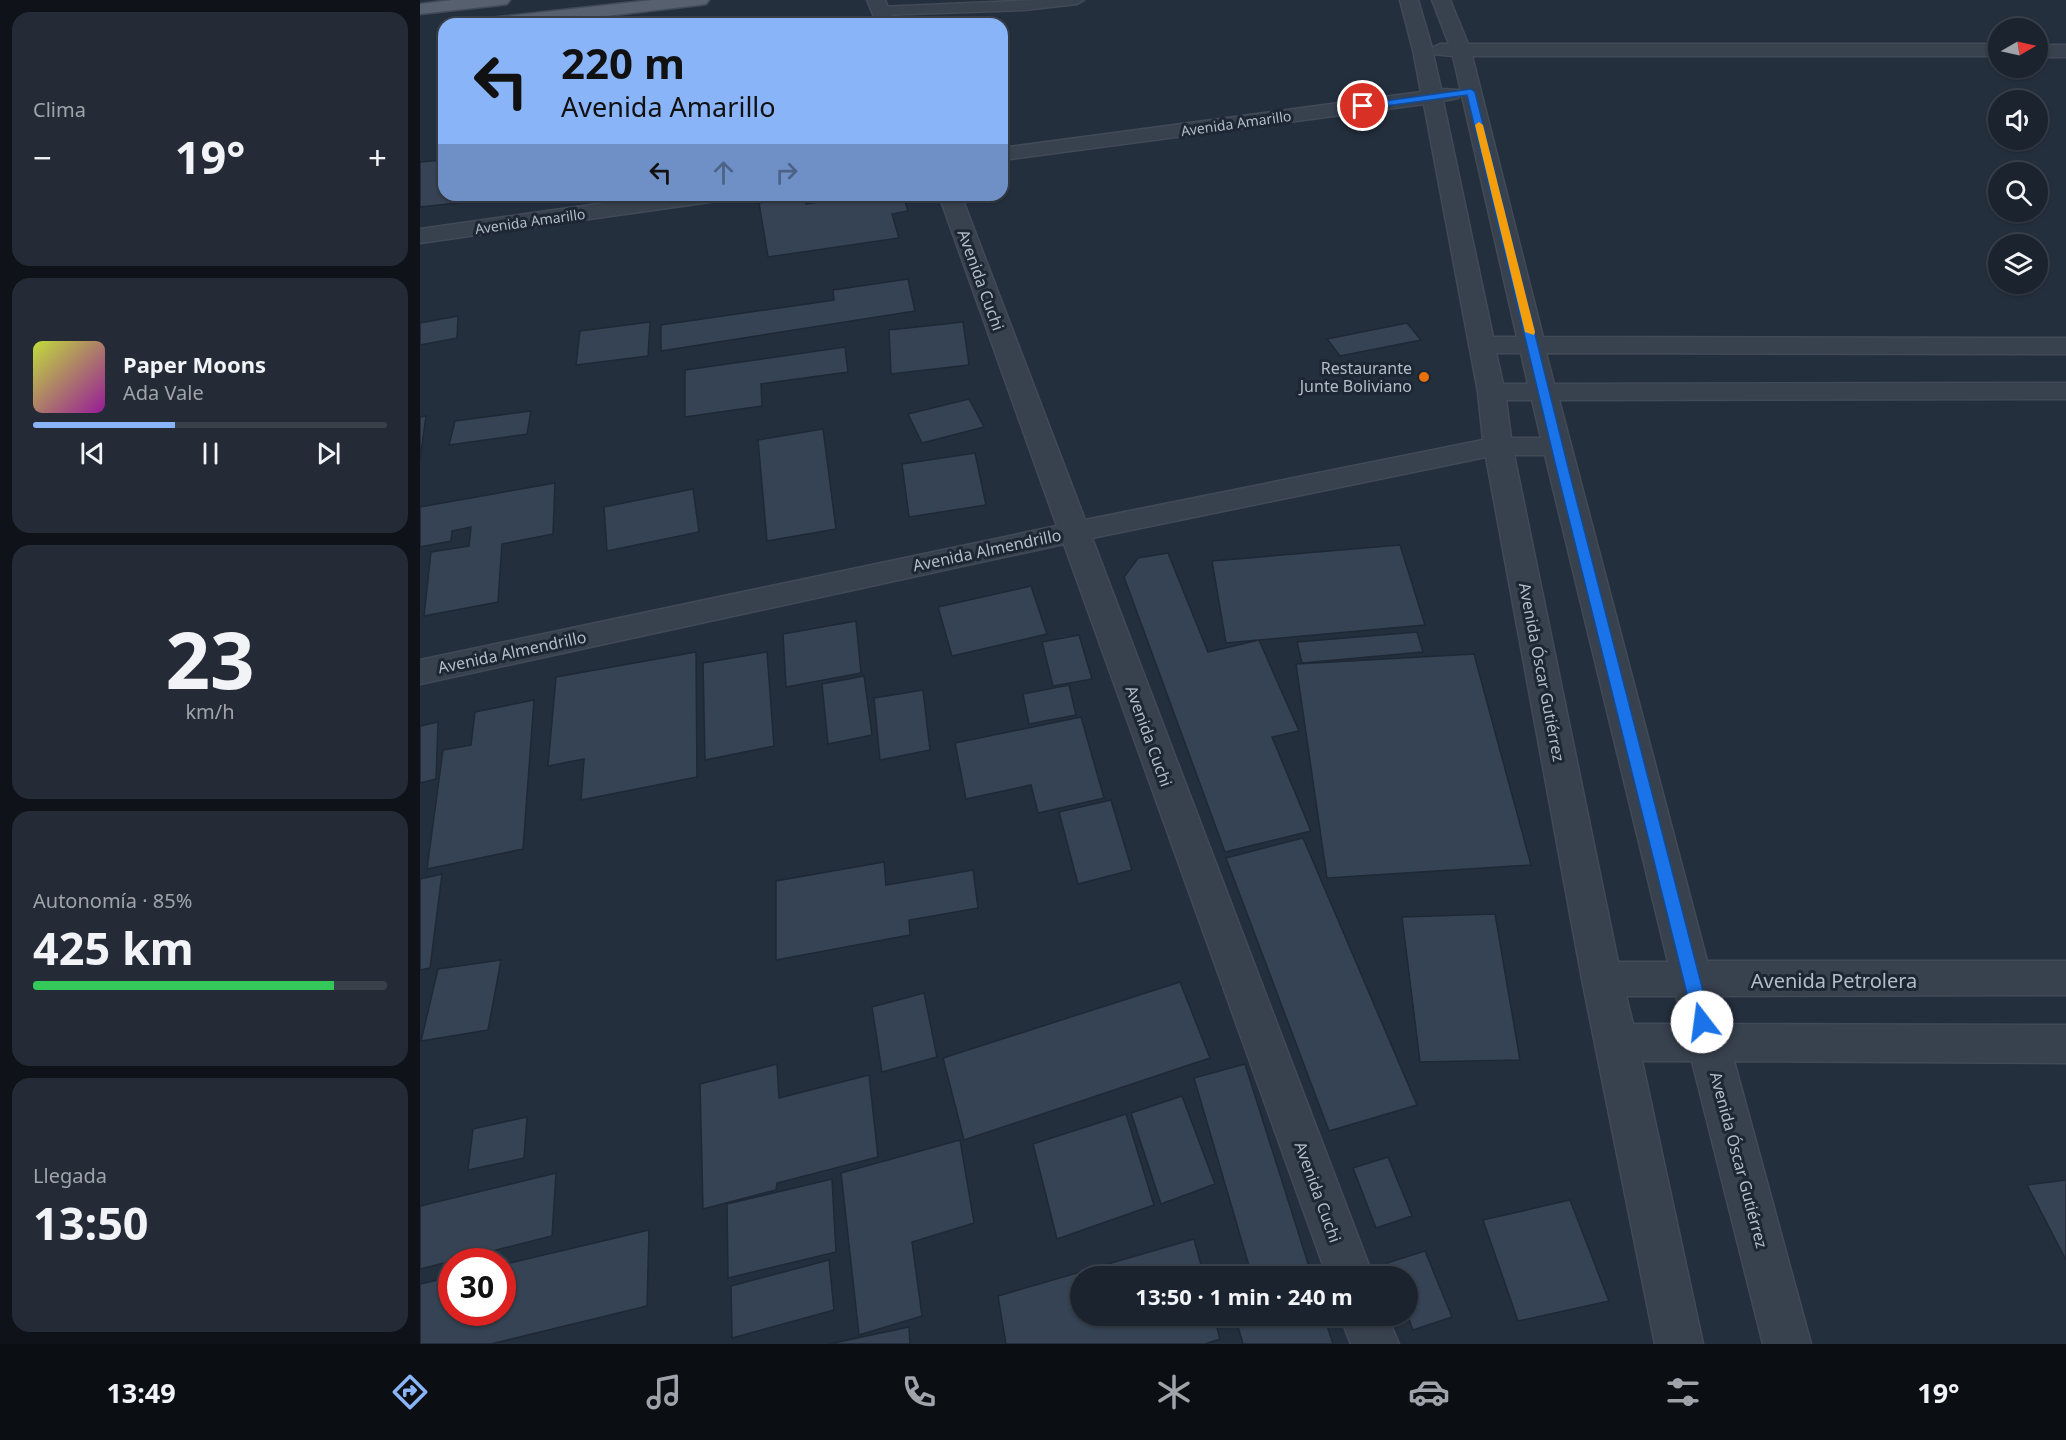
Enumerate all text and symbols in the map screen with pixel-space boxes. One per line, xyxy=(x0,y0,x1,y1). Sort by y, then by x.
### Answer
north arrow xyxy=(1988,18,2048,78)
map controls xyxy=(1988,18,2048,294)
text: 220 m xyxy=(561,34,685,91)
icon: left xyxy=(462,42,540,120)
pin xyxy=(1337,80,1388,131)
text: Avenida Amarillo xyxy=(561,88,776,125)
icon: arrive xyxy=(1346,89,1379,122)
button: sound xyxy=(1988,90,2048,150)
text: Clima xyxy=(33,96,86,123)
street label: Avenida Amarillo xyxy=(1180,106,1292,140)
text: 19° xyxy=(175,126,245,187)
text: − xyxy=(33,135,52,180)
text: + xyxy=(368,135,387,180)
icon: left xyxy=(644,156,677,189)
icon: ahead xyxy=(707,156,740,189)
icon: right xyxy=(770,156,803,189)
button: search xyxy=(1988,162,2048,222)
street label: Avenida Amarillo xyxy=(474,204,586,238)
street label: Avenida Cuchi xyxy=(953,226,1009,334)
button: layers xyxy=(1988,234,2048,294)
text: Paper Moons xyxy=(123,349,266,379)
place label: Restaurante Junte Boliviano xyxy=(1298,357,1412,397)
marker: Restaurante Junte Boliviano xyxy=(1417,370,1431,384)
text: Ada Vale xyxy=(123,379,204,406)
icon: previous xyxy=(76,437,109,470)
icon: pause xyxy=(194,437,227,470)
icon: next xyxy=(312,437,345,470)
street label: Avenida Almendrillo xyxy=(911,524,1063,576)
street label: Avenida Óscar Gutiérrez xyxy=(1514,581,1570,763)
text: 23 xyxy=(165,606,255,712)
street label: Avenida Almendrillo xyxy=(436,626,588,678)
street label: Avenida Cuchi xyxy=(1121,682,1177,790)
text: km/h xyxy=(185,698,235,725)
text: Autonomía · 85% xyxy=(33,887,192,914)
text: 425 km xyxy=(33,917,194,978)
street label: Avenida Petrolera xyxy=(1751,967,1917,994)
position arrow xyxy=(1670,990,1734,1054)
street label: Avenida Óscar Gutiérrez xyxy=(1705,1069,1773,1251)
street label: Avenida Cuchi xyxy=(1290,1138,1346,1246)
text: Llegada xyxy=(33,1162,107,1189)
text: 13:50 xyxy=(33,1192,149,1253)
speed limit sign: 30 xyxy=(438,1248,516,1326)
text: 13:50 · 1 min · 240 m xyxy=(1135,1281,1353,1311)
icon: directions xyxy=(389,1371,431,1413)
icon: music xyxy=(643,1371,685,1413)
icon: phone xyxy=(898,1371,940,1413)
icon: climate xyxy=(1153,1371,1195,1413)
icon: car xyxy=(1408,1371,1450,1413)
icon: filters xyxy=(1662,1371,1704,1413)
text: 13:49 xyxy=(106,1374,176,1411)
text: 19° xyxy=(1917,1374,1960,1411)

